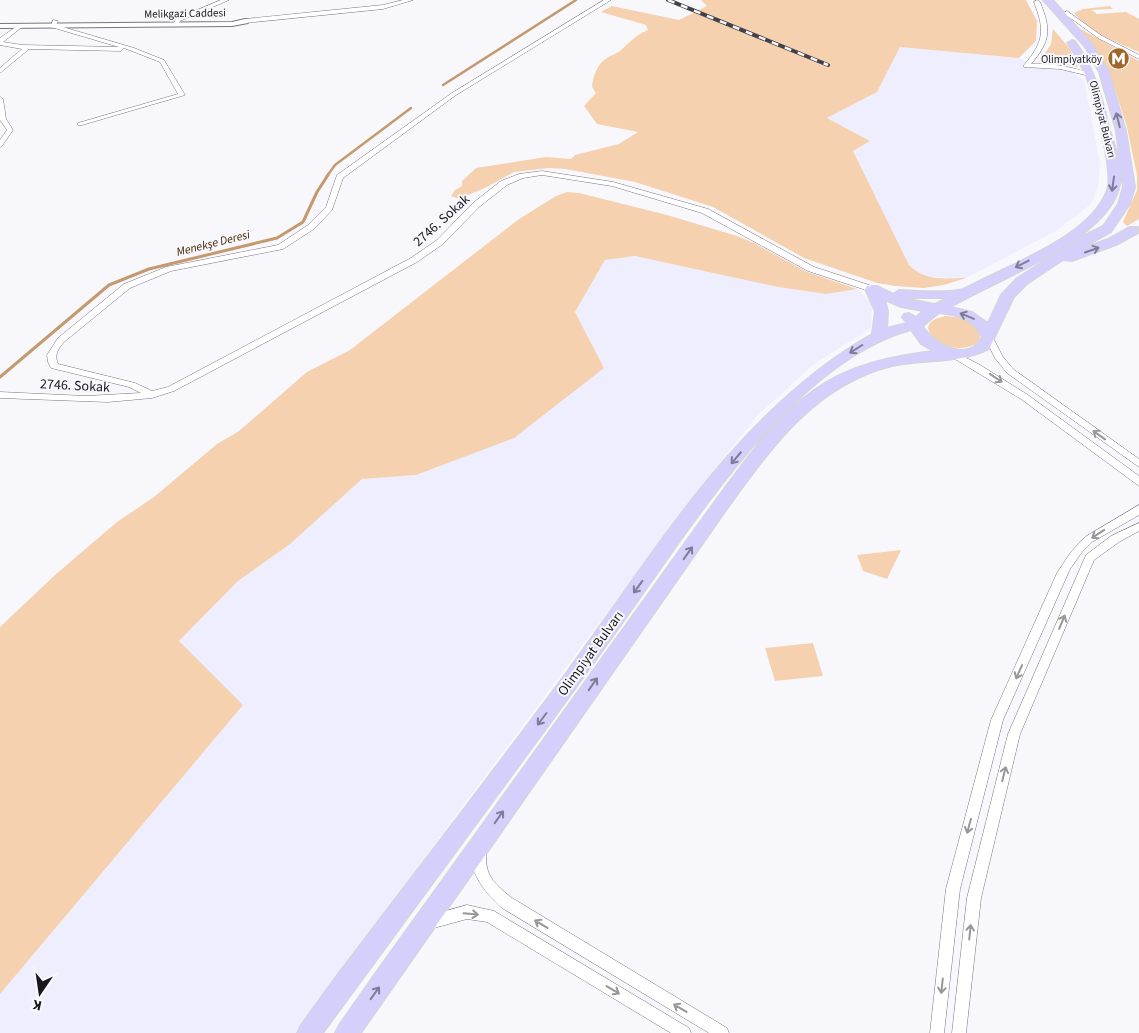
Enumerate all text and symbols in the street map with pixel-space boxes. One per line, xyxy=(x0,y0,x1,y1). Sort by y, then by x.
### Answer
street label: Melikgazi Caddesi xyxy=(144,5,226,22)
metro station icon: Olimpiyatköy xyxy=(1106,47,1130,71)
place label: Olimpiyatköy xyxy=(1041,52,1102,67)
street label: Olimpiyat Bulvarı xyxy=(1086,79,1119,159)
one-way arrow xyxy=(1113,112,1122,128)
one-way arrow xyxy=(1107,175,1117,191)
street label: 2746. Sokak xyxy=(409,190,474,252)
water label: Menekşe Deresi xyxy=(175,226,252,261)
one-way arrow xyxy=(1083,245,1099,254)
one-way arrow xyxy=(1015,259,1030,269)
one-way arrow xyxy=(960,311,975,320)
one-way arrow xyxy=(849,344,863,355)
one-way arrow xyxy=(989,373,1003,383)
street label: 2746. Sokak xyxy=(39,374,110,398)
one-way arrow xyxy=(1093,430,1107,440)
one-way arrow xyxy=(731,451,742,464)
one-way arrow xyxy=(1091,529,1105,539)
one-way arrow xyxy=(683,546,693,560)
one-way arrow xyxy=(633,580,643,594)
street label: Olimpiyat Bulvarı xyxy=(553,607,629,700)
one-way arrow xyxy=(1058,615,1068,630)
one-way arrow xyxy=(1013,664,1023,679)
one-way arrow xyxy=(587,678,598,691)
one-way arrow xyxy=(537,712,548,725)
one-way arrow xyxy=(1000,766,1009,782)
one-way arrow xyxy=(494,810,504,824)
one-way arrow xyxy=(964,818,973,834)
one-way arrow xyxy=(463,909,479,918)
one-way arrow xyxy=(535,918,549,928)
one-way arrow xyxy=(965,925,975,941)
north arrow xyxy=(15,968,65,1018)
one-way arrow xyxy=(937,978,947,994)
one-way arrow xyxy=(370,986,380,1000)
one-way arrow xyxy=(605,986,619,996)
text: K xyxy=(30,994,44,1015)
one-way arrow xyxy=(674,1002,688,1012)

